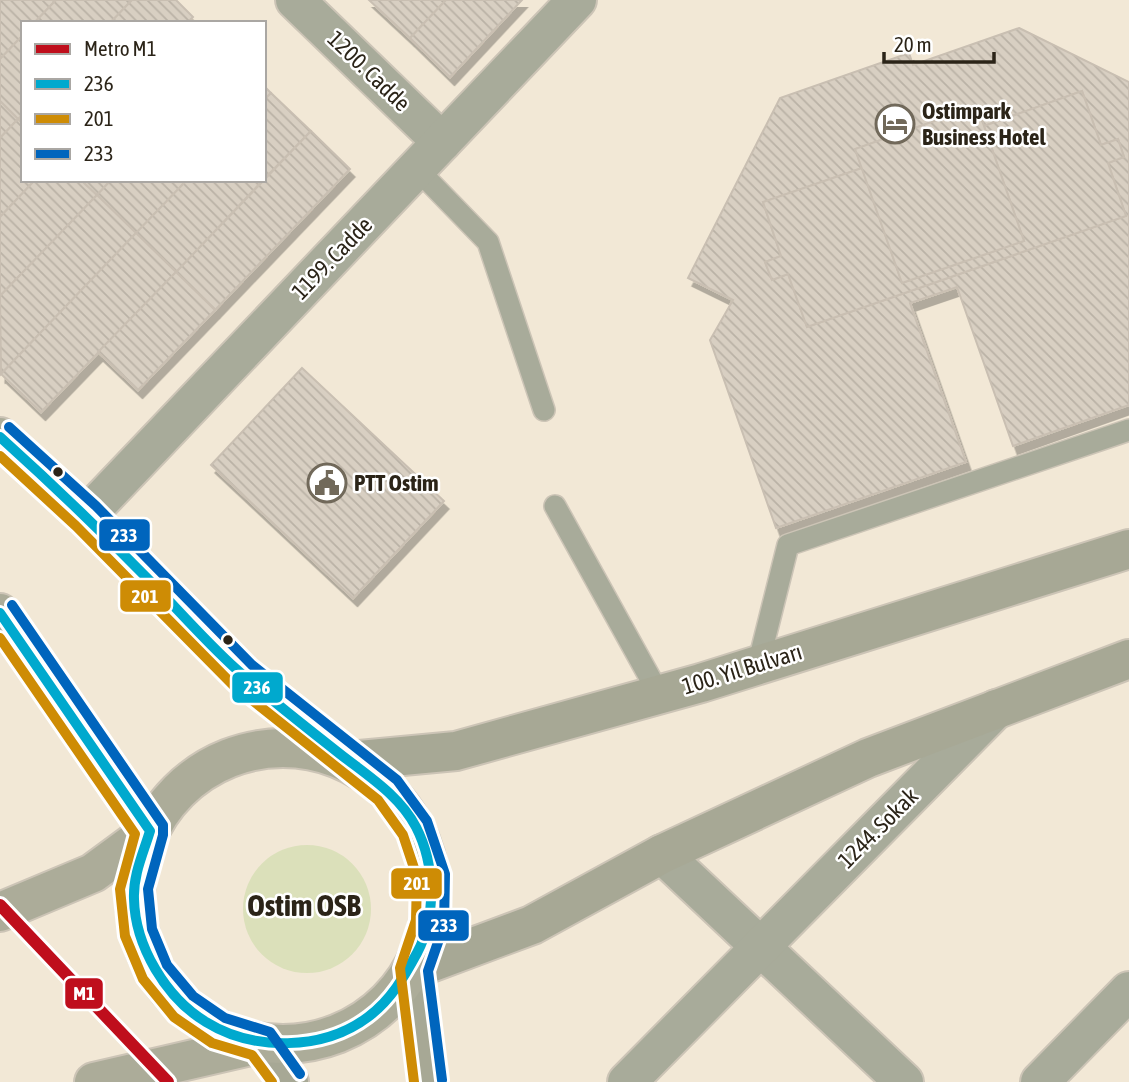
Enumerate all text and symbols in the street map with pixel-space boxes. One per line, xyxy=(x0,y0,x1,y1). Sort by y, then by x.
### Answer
legend xyxy=(21,21,266,182)
scale bar xyxy=(884,21,994,65)
street label: 1200. Cadde xyxy=(323,26,415,116)
text: 20 m xyxy=(894,32,932,56)
text: Metro M1 xyxy=(84,36,157,60)
text: 236 xyxy=(84,71,114,95)
place label: Ostimpark Business Hotel xyxy=(922,98,1046,150)
hotel icon: Ostimpark Business Hotel xyxy=(874,103,916,145)
text: 201 xyxy=(84,106,114,130)
text: 233 xyxy=(84,141,114,165)
street label: 1199. Cadde xyxy=(287,212,377,304)
public building icon: PTT Ostim xyxy=(306,462,348,504)
unlabelled marker xyxy=(51,465,65,479)
place label: PTT Ostim xyxy=(354,470,439,496)
line badge: 233 xyxy=(98,518,151,552)
text: 233 xyxy=(111,524,137,546)
line badge: 201 xyxy=(119,579,172,613)
text: 201 xyxy=(132,585,158,607)
unlabelled marker xyxy=(221,633,235,647)
street label: 100. Yıl Bulvarı xyxy=(679,638,805,700)
line badge: 236 xyxy=(231,671,284,704)
text: 236 xyxy=(244,676,270,698)
street label: 1244. Sokak xyxy=(833,783,923,873)
line badge: 201 xyxy=(390,867,443,900)
text: 201 xyxy=(404,872,430,894)
district label: Ostim OSB xyxy=(247,888,362,922)
line badge: 233 xyxy=(417,909,470,942)
text: 233 xyxy=(431,914,457,936)
line badge: M1 xyxy=(64,977,104,1010)
text: M1 xyxy=(73,982,95,1004)

